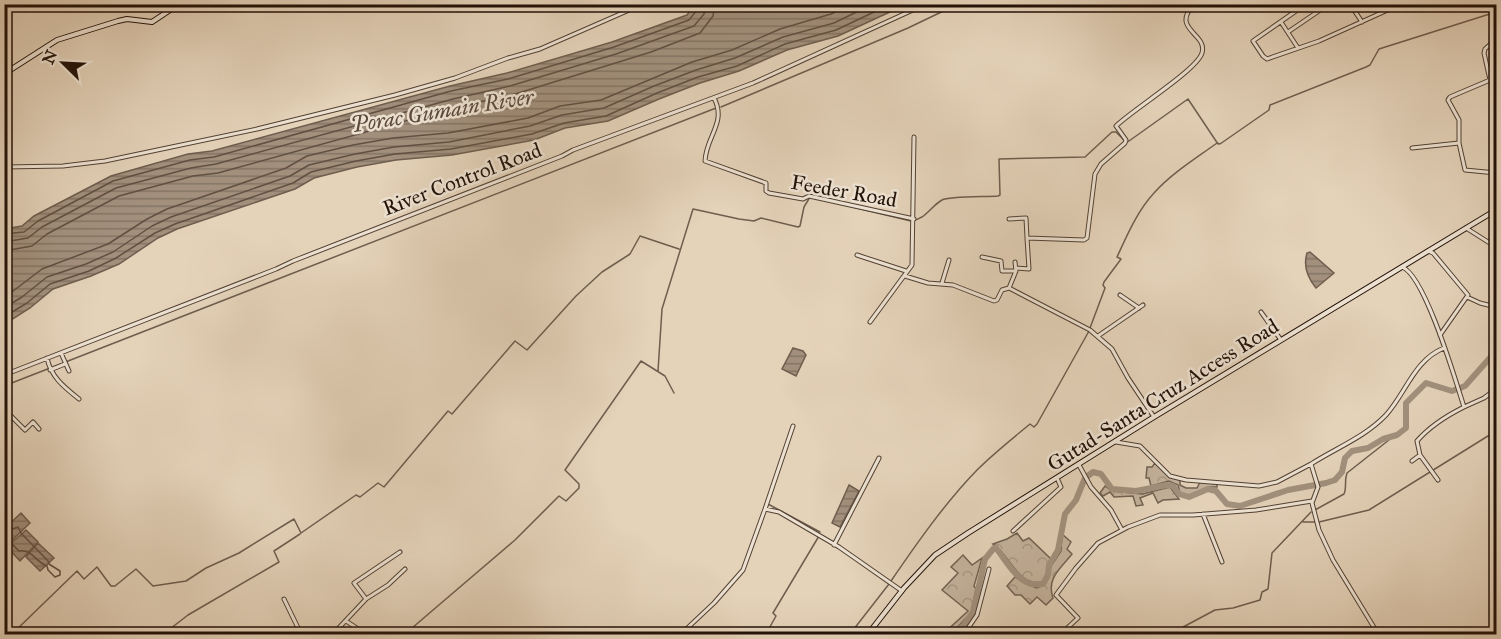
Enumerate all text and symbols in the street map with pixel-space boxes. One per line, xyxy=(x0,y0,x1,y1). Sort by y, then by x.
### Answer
north arrow xyxy=(33,33,93,93)
text: N xyxy=(38,47,61,67)
water label: Porac Gumain River xyxy=(349,82,537,138)
street label: River Control Road xyxy=(379,137,546,221)
street label: Feeder Road xyxy=(789,169,899,213)
street label: Gutad-Santa Cruz Access Road xyxy=(1043,313,1284,477)

